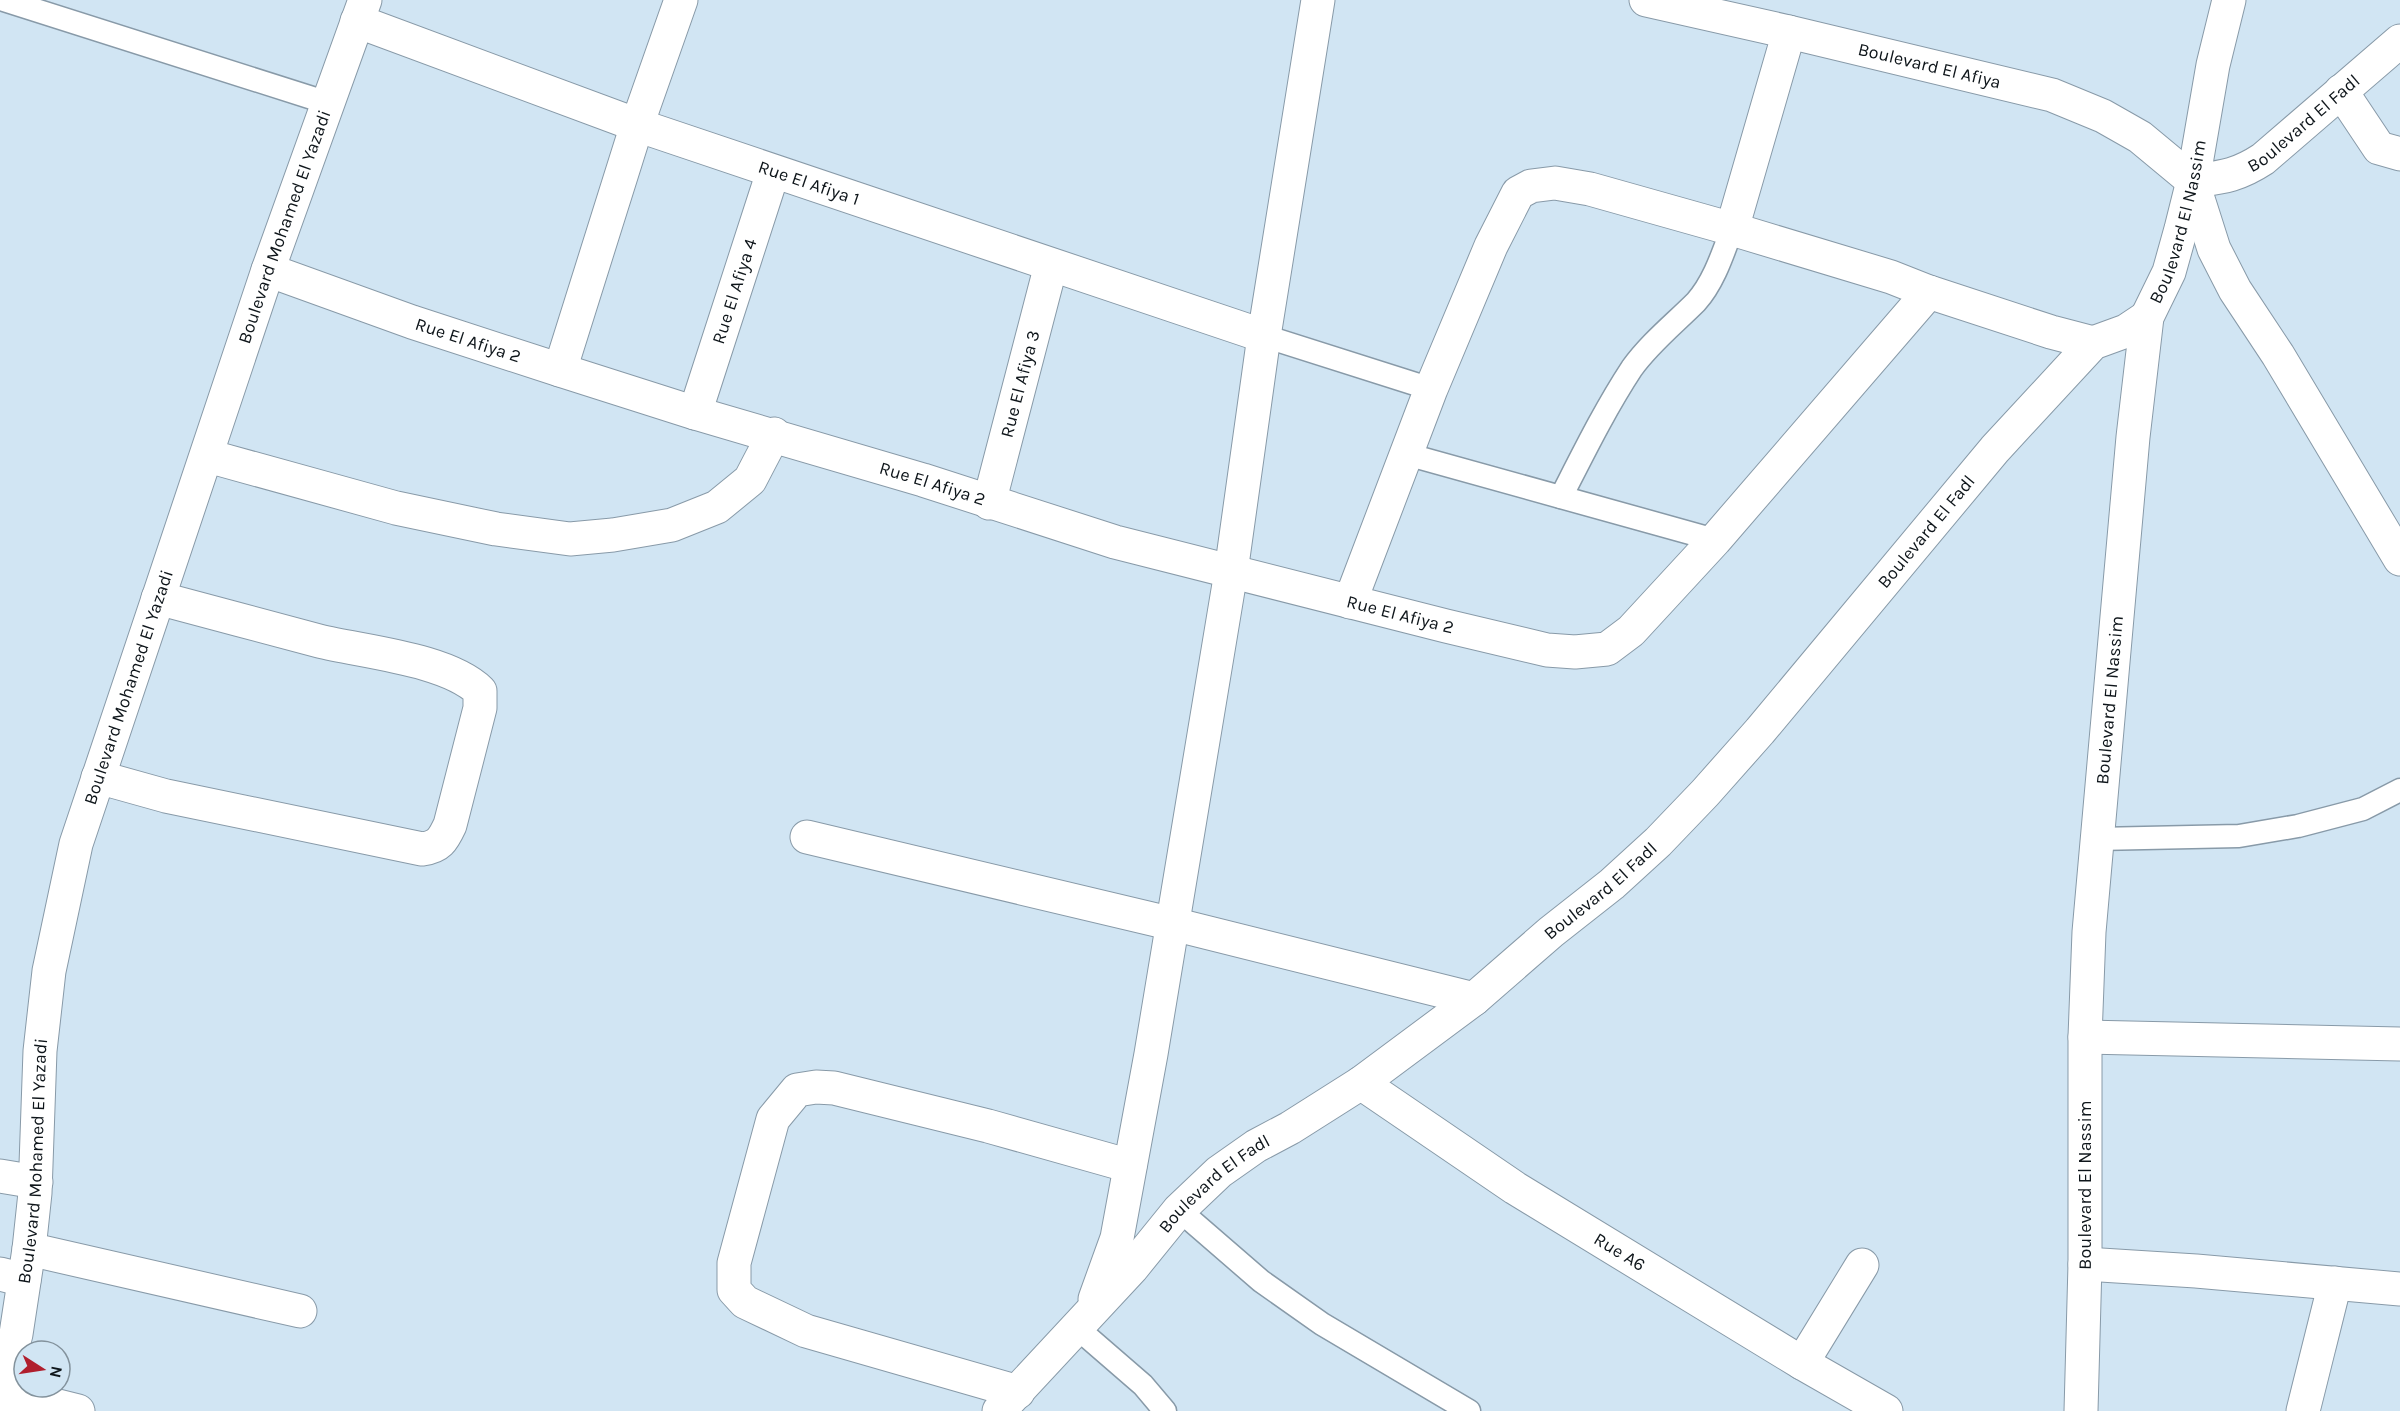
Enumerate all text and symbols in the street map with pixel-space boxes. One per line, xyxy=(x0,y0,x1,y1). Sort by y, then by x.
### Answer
street label: Boulevard El Afiya xyxy=(1856,38,2003,93)
street label: Boulevard El Fadl xyxy=(2243,70,2364,177)
street label: Boulevard Mohamed El Yazadi xyxy=(233,107,336,347)
street label: Boulevard El Nassim xyxy=(2144,138,2211,307)
street label: Rue El Afiya 1 xyxy=(755,156,862,210)
street label: Rue El Afiya 4 xyxy=(707,236,762,347)
street label: Rue El Afiya 2 xyxy=(412,313,524,368)
street label: Rue El Afiya 3 xyxy=(995,328,1045,440)
street label: Rue El Afiya 2 xyxy=(877,457,988,510)
street label: Boulevard El Fadl xyxy=(1873,470,1980,593)
street label: Boulevard Mohamed El Yazadi xyxy=(79,567,178,807)
street label: Rue El Afiya 2 xyxy=(1344,590,1456,638)
street label: Boulevard El Nassim xyxy=(2091,615,2128,785)
street label: Boulevard El Fadl xyxy=(1539,837,1662,944)
street label: Boulevard Mohamed El Yazadi xyxy=(13,1037,52,1285)
street label: Boulevard El Nassim xyxy=(2074,1100,2096,1270)
street label: Boulevard El Fadl xyxy=(1154,1130,1274,1237)
street label: Rue A6 xyxy=(1590,1228,1649,1276)
north arrow xyxy=(12,1339,72,1399)
text: N xyxy=(46,1364,67,1380)

